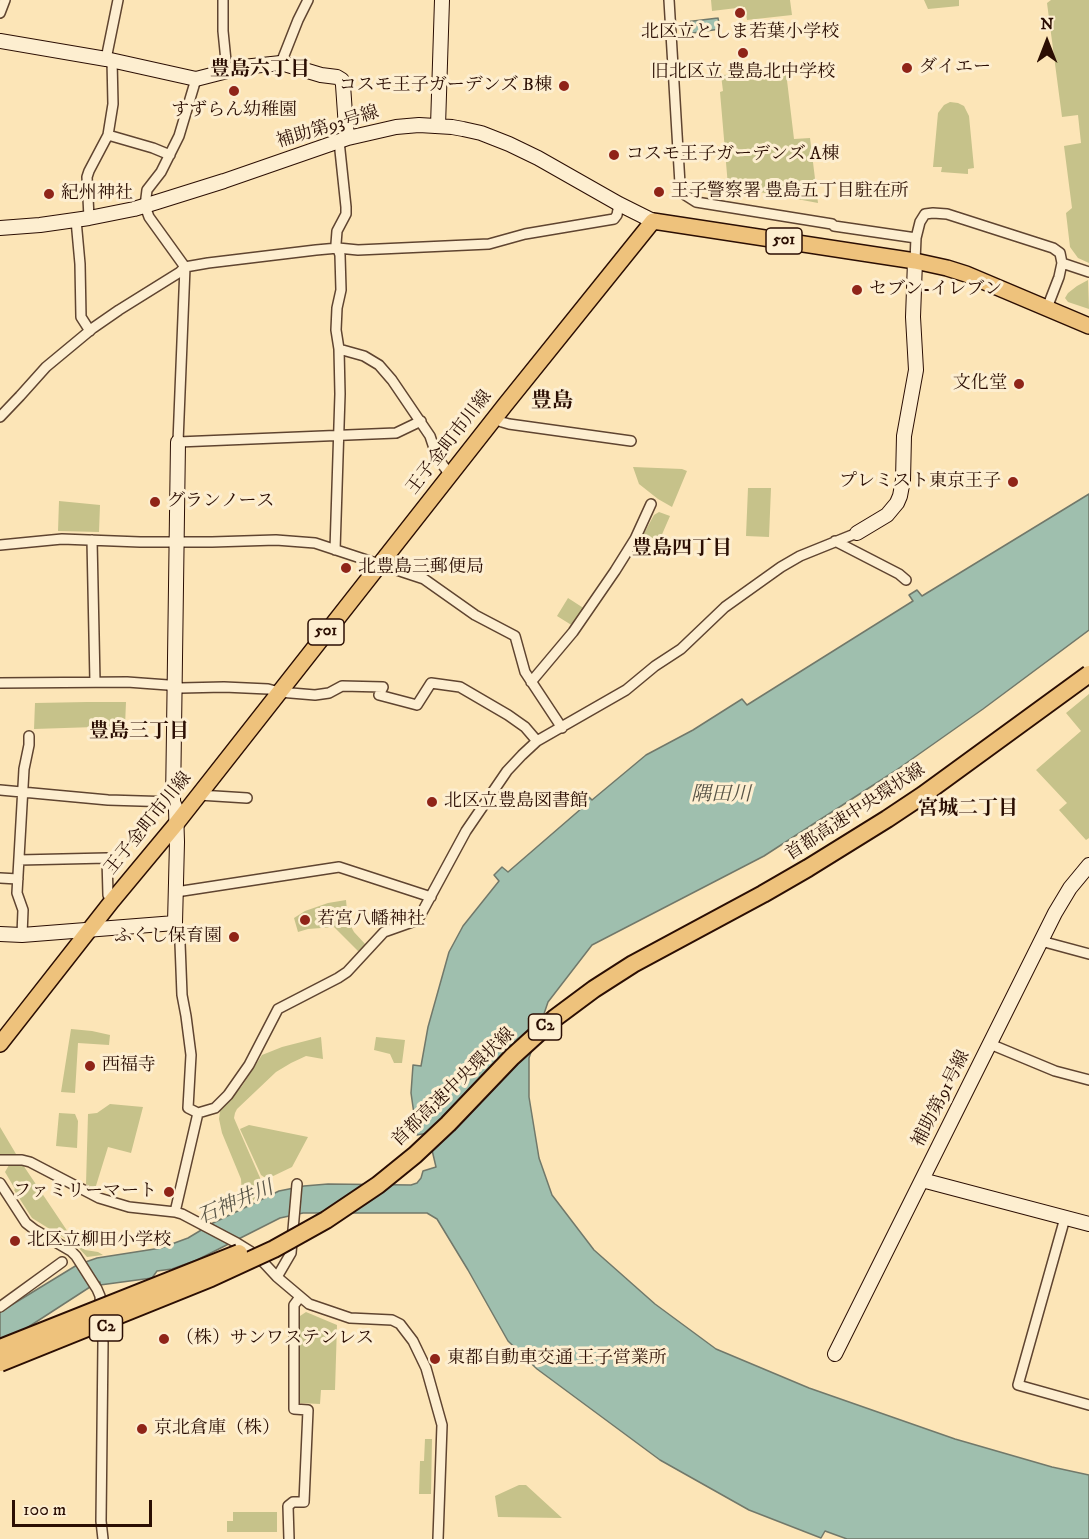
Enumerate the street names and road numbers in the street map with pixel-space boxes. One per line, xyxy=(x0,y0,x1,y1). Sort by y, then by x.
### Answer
street label: 補助第93号線 xyxy=(274,102,382,154)
road number: 501 xyxy=(766,228,802,254)
street label: 王子金町市川線 xyxy=(403,387,497,499)
road number: 501 xyxy=(308,619,344,645)
street label: 首都高速中央環状線 xyxy=(782,760,930,866)
street label: 王子金町市川線 xyxy=(101,768,197,880)
road number: C2 xyxy=(528,1014,562,1040)
street label: 首都高速中央環状線 xyxy=(388,1024,520,1152)
street label: 補助第91号線 xyxy=(908,1047,976,1151)
road number: C2 xyxy=(90,1315,122,1341)

